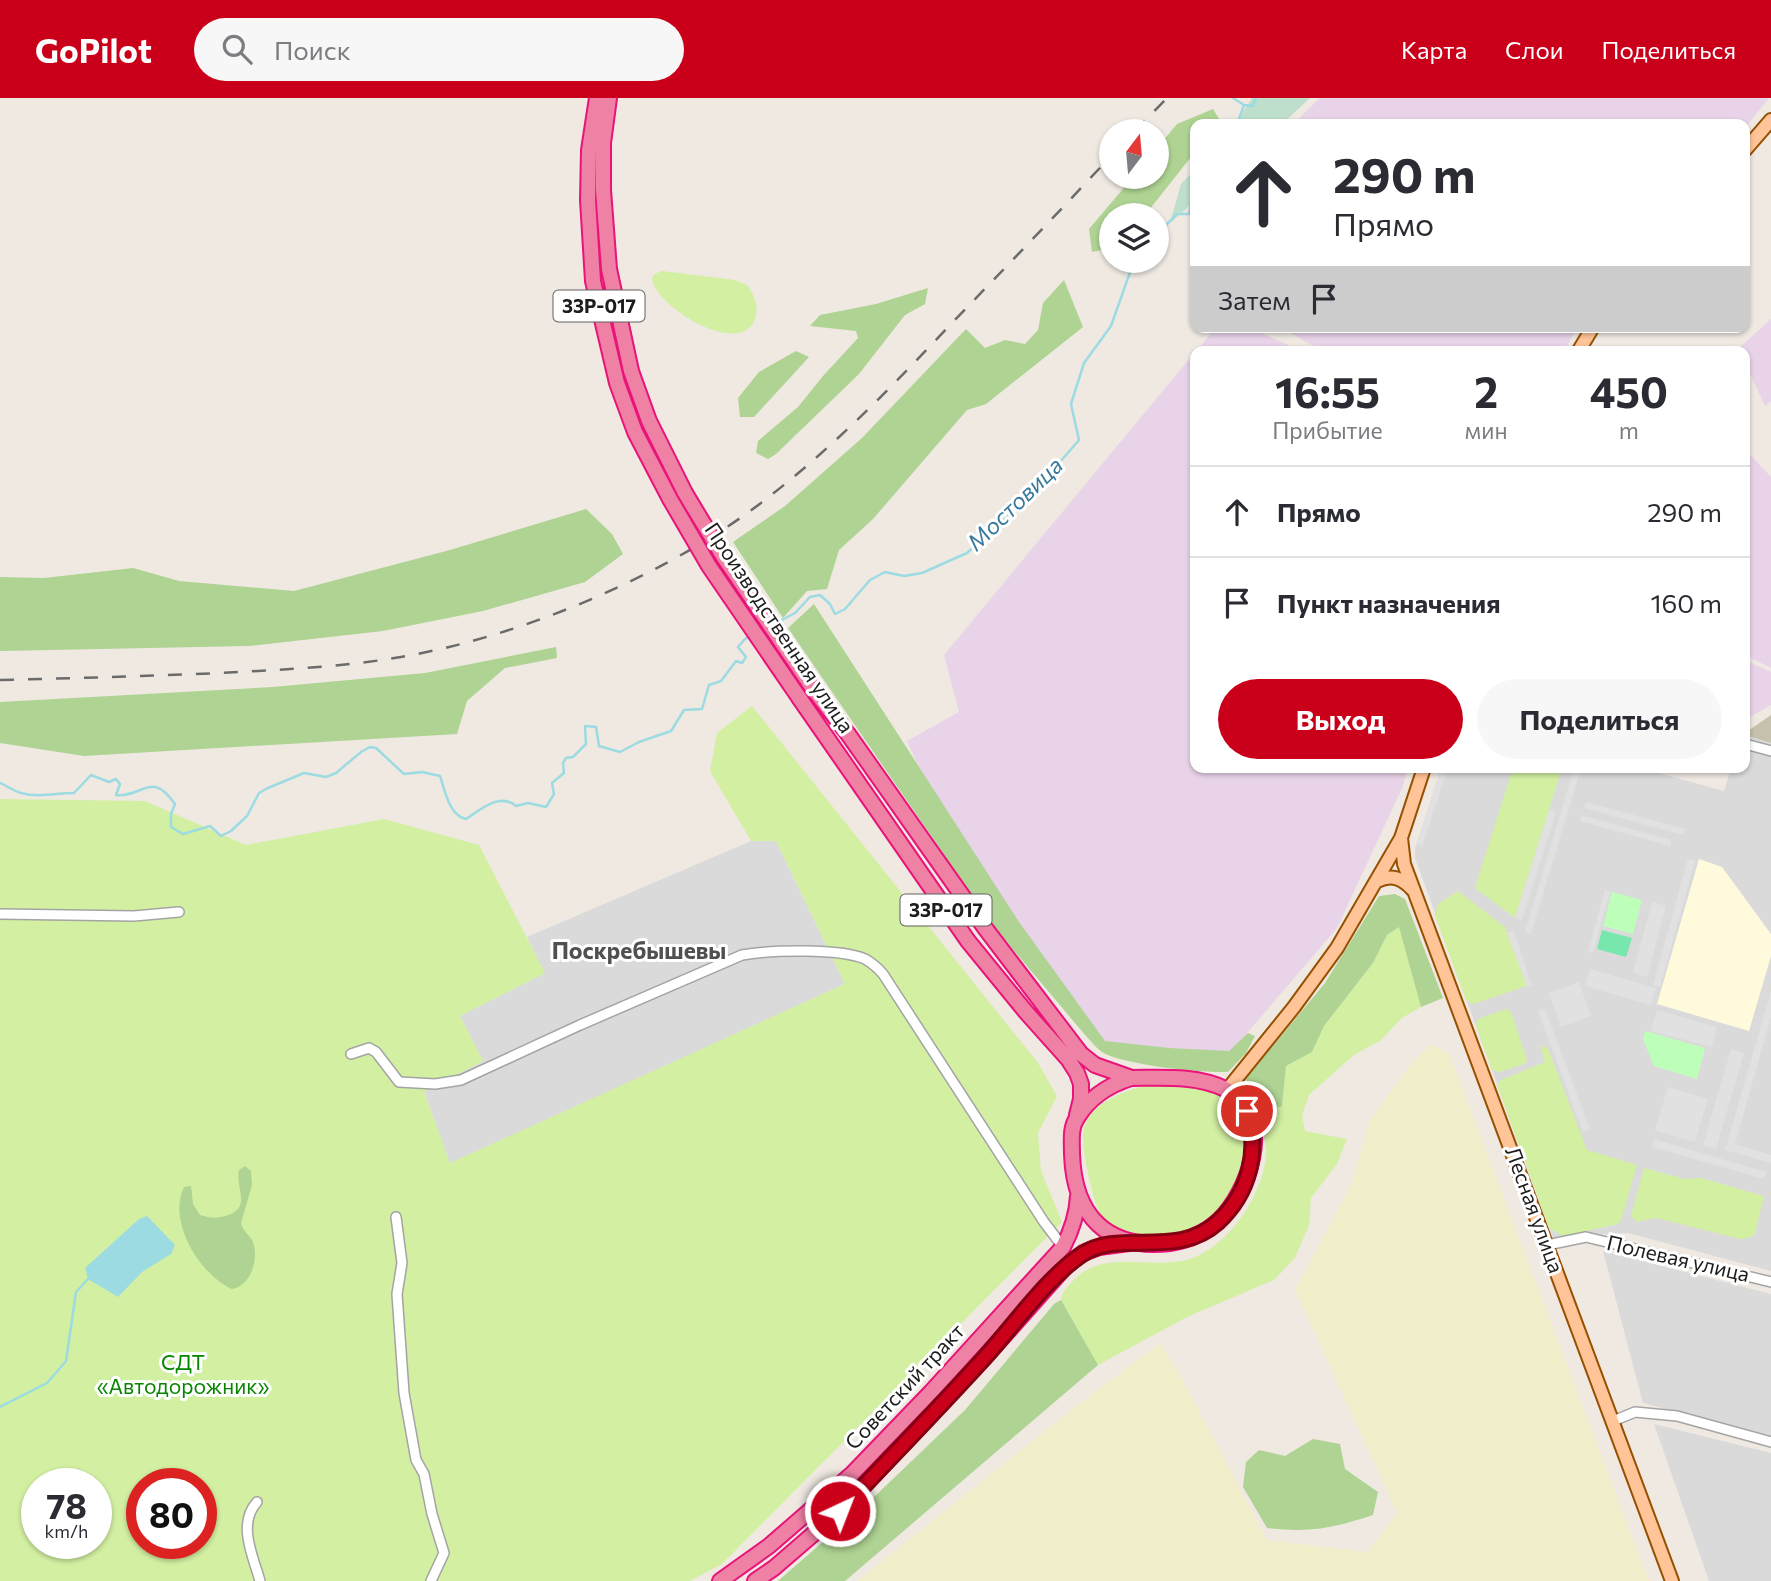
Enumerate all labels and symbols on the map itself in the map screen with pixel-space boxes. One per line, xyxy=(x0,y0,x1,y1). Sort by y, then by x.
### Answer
north arrow xyxy=(1099,119,1169,189)
road number: 33Р-017 xyxy=(554,290,644,322)
water label: Мостовица xyxy=(961,451,1068,556)
street label: Производственная улица xyxy=(700,517,860,737)
road number: 33Р-017 xyxy=(900,894,992,926)
district label: Поскребышевы xyxy=(552,936,726,964)
pin xyxy=(1217,1081,1277,1141)
street label: Лесная улица xyxy=(1501,1143,1570,1276)
street label: Полевая улица xyxy=(1604,1229,1752,1286)
street label: Советский тракт xyxy=(839,1318,969,1454)
park label: СДТ «Автодорожник» xyxy=(97,1349,269,1398)
speed limit sign: 80 xyxy=(126,1468,217,1559)
position arrow xyxy=(803,1474,877,1548)

